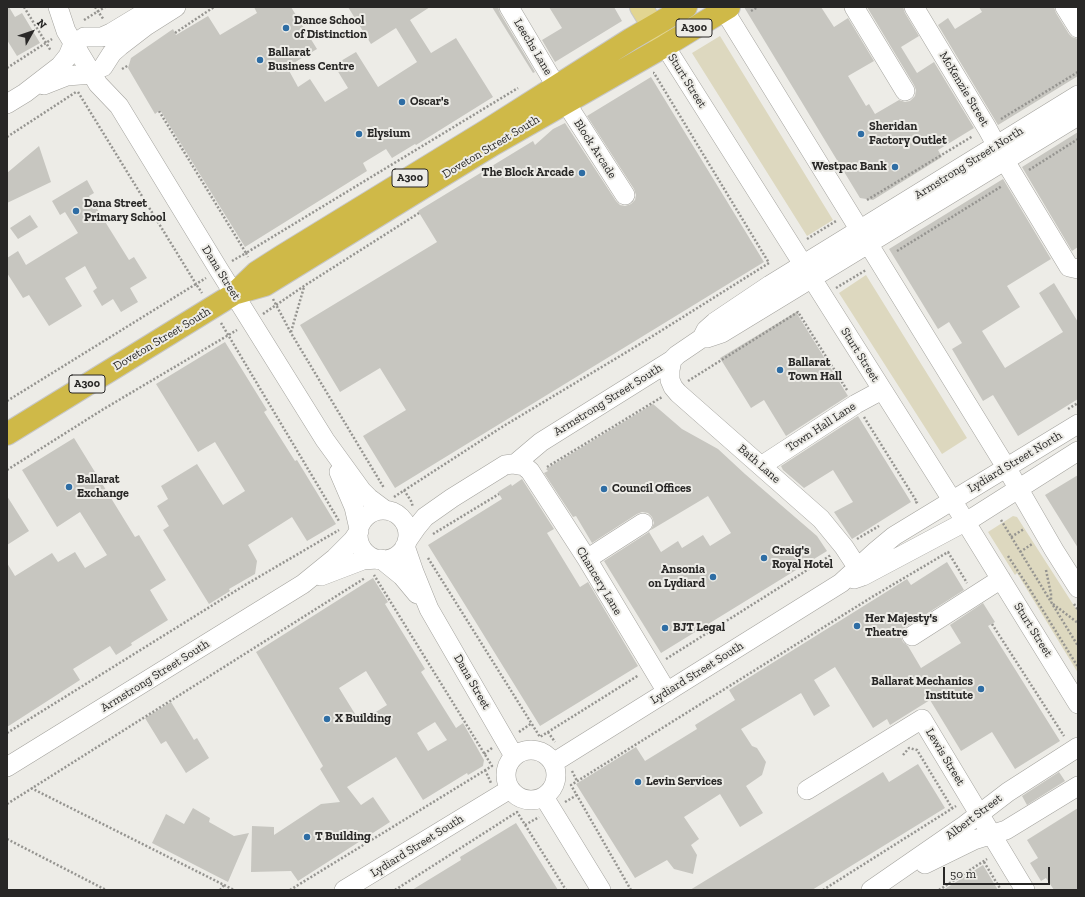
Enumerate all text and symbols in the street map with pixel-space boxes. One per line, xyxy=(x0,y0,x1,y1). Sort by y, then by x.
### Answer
north arrow xyxy=(12,12,52,52)
place label: Dance School of Distinction xyxy=(294,14,367,42)
street label: Leechs Lane xyxy=(511,16,555,78)
text: N xyxy=(34,17,49,31)
road number: A300 xyxy=(676,19,712,37)
marker: Dance School of Distinction xyxy=(281,23,291,33)
place label: Ballarat Business Centre xyxy=(268,46,354,74)
street label: McKenzie Street xyxy=(936,49,992,129)
street label: Sturt Street xyxy=(665,51,709,111)
marker: Ballarat Business Centre xyxy=(255,55,265,65)
place label: Oscar's xyxy=(410,95,449,109)
marker: Oscar's xyxy=(397,97,407,107)
street label: Doveton Street South xyxy=(440,112,542,182)
street label: Block Arcade xyxy=(571,117,619,181)
place label: Sheridan Factory Outlet xyxy=(869,120,947,148)
street label: Armstrong Street North xyxy=(912,124,1026,202)
place label: Elysium xyxy=(367,127,410,141)
marker: Elysium xyxy=(354,129,364,139)
marker: Sheridan Factory Outlet xyxy=(856,129,866,139)
place label: Westpac Bank xyxy=(812,160,887,174)
marker: Westpac Bank xyxy=(890,162,900,172)
place label: The Block Arcade xyxy=(482,166,574,180)
marker: The Block Arcade xyxy=(577,168,587,178)
road number: A300 xyxy=(392,169,428,187)
place label: Dana Street Primary School xyxy=(84,197,166,225)
marker: Dana Street Primary School xyxy=(71,206,81,216)
street label: Dana Street xyxy=(199,243,243,303)
street label: Doveton Street South xyxy=(111,304,213,374)
street label: Sturt Street xyxy=(838,325,882,385)
place label: Ballarat Town Hall xyxy=(788,356,842,384)
street label: Armstrong Street South xyxy=(551,361,665,439)
marker: Ballarat Town Hall xyxy=(775,365,785,375)
road number: A300 xyxy=(69,375,105,393)
street label: Town Hall Lane xyxy=(783,399,859,455)
street label: Lydiard Street North xyxy=(965,428,1065,496)
street label: Bath Lane xyxy=(735,442,783,486)
place label: Ballarat Exchange xyxy=(77,473,129,501)
marker: Ballarat Exchange xyxy=(64,482,74,492)
place label: Council Offices xyxy=(612,482,691,496)
marker: Council Offices xyxy=(599,484,609,494)
street label: Chancery Lane xyxy=(573,544,625,618)
place label: Craig's Royal Hotel xyxy=(772,544,833,572)
marker: Craig's Royal Hotel xyxy=(759,553,769,563)
place label: Ansonia on Lydiard xyxy=(648,563,705,591)
marker: Ansonia on Lydiard xyxy=(708,572,718,582)
street label: Sturt Street xyxy=(1011,600,1055,660)
place label: Her Majesty's Theatre xyxy=(865,612,938,640)
place label: BJT Legal xyxy=(673,621,725,635)
marker: Her Majesty's Theatre xyxy=(852,621,862,631)
marker: BJT Legal xyxy=(660,623,670,633)
street label: Armstrong Street South xyxy=(98,637,212,715)
street label: Lydiard Street South xyxy=(648,639,746,707)
street label: Dana Street xyxy=(450,652,494,712)
place label: Ballarat Mechanics Institute xyxy=(871,675,973,703)
marker: Ballarat Mechanics Institute xyxy=(976,684,986,694)
place label: X Building xyxy=(335,712,391,726)
marker: X Building xyxy=(322,714,332,724)
street label: Lewis Street xyxy=(922,726,968,788)
place label: Levin Services xyxy=(646,775,722,789)
marker: Levin Services xyxy=(633,777,643,787)
street label: Albert Street xyxy=(943,791,1005,843)
street label: Lydiard Street South xyxy=(368,812,466,880)
place label: T Building xyxy=(315,830,371,844)
marker: T Building xyxy=(302,832,312,842)
scale bar xyxy=(945,859,1052,885)
text: 50 m xyxy=(950,867,976,881)

